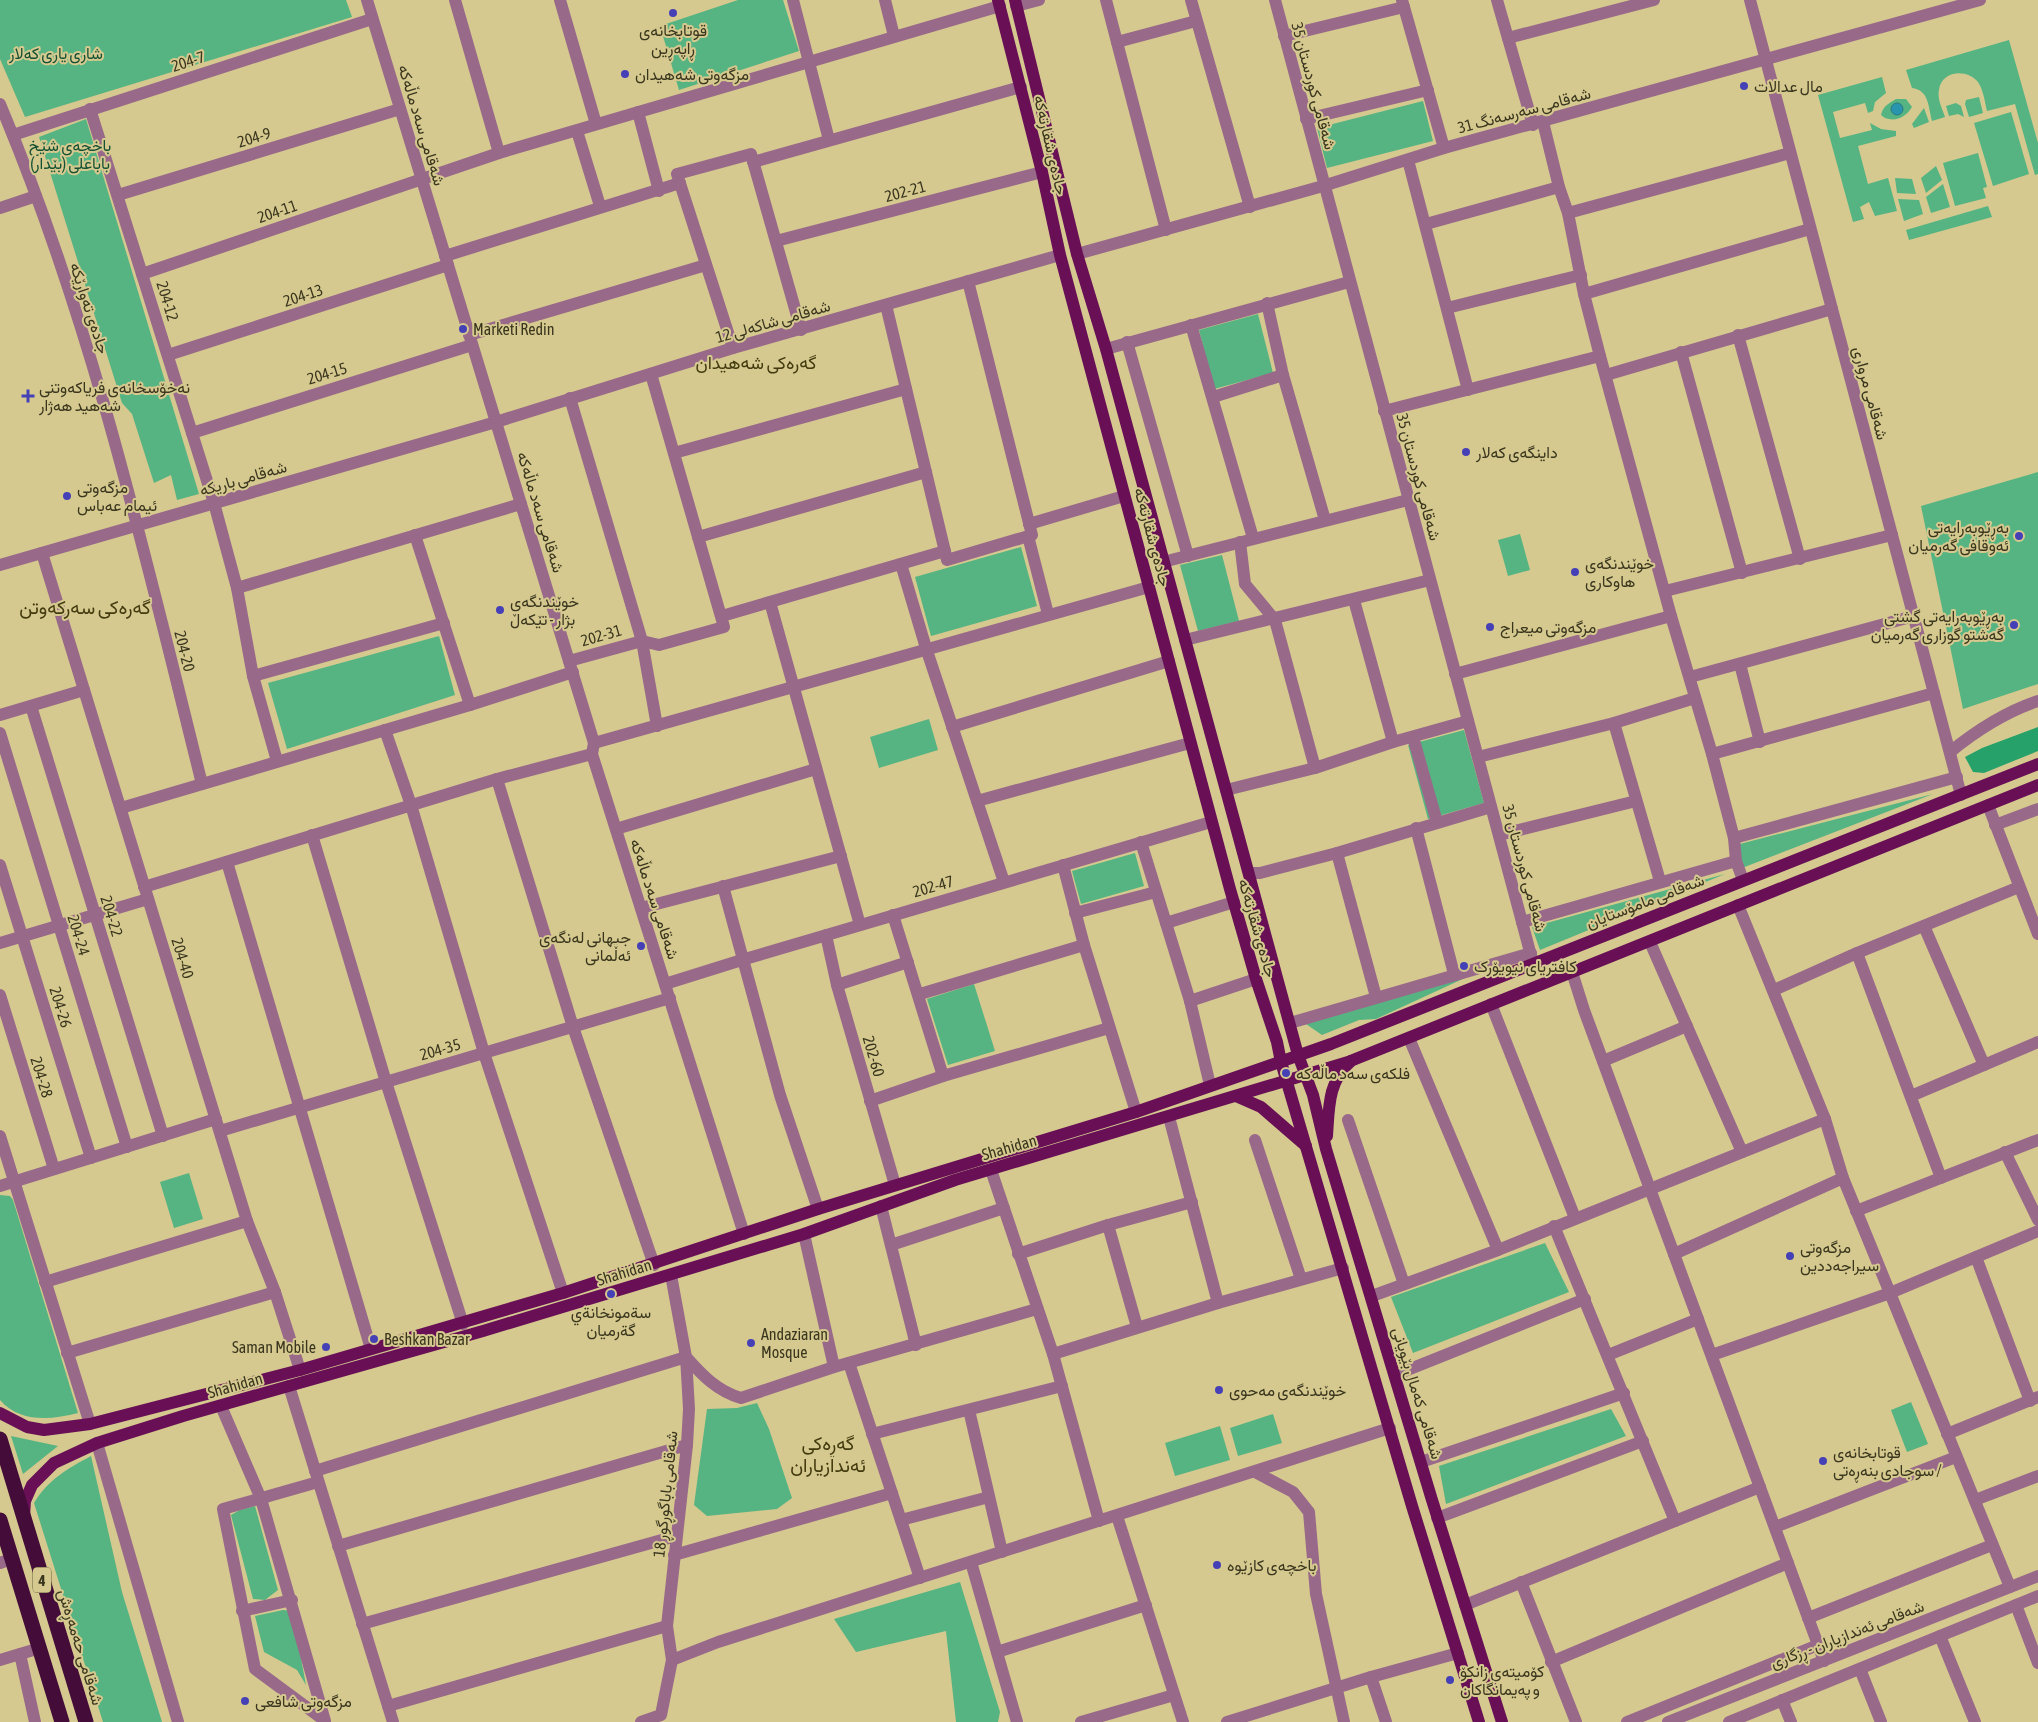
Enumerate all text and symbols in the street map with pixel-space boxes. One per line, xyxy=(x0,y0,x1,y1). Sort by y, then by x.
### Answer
marker: قوتابخانەی ڕاپەڕین xyxy=(667,7,679,19)
street label: شەقامی کوردستان 35 xyxy=(1286,20,1340,152)
place label: قوتابخانەی ڕاپەڕین xyxy=(639,21,707,61)
park label: شاری یاری کەلار xyxy=(8,44,103,64)
street label: 204-7 xyxy=(169,47,207,75)
street label: شەقامی سەد ماڵەکە xyxy=(393,62,449,188)
place label: مزگەوتی شەهیدان xyxy=(635,65,749,85)
marker: مزگەوتی شەهیدان xyxy=(619,68,631,80)
place label: مال عدالات xyxy=(1754,77,1823,96)
marker: مال عدالات xyxy=(1738,80,1750,92)
street label: شەقامی سەرسەنگ 31 xyxy=(1456,84,1593,138)
street label: جادەی شقارتەکە xyxy=(1029,93,1071,197)
street label: 204-9 xyxy=(235,123,273,151)
park label: باخچەی شێخ باباعلی (بێدار) xyxy=(29,136,111,174)
street label: 202-21 xyxy=(883,177,927,205)
street label: 204-11 xyxy=(255,196,299,226)
street label: جادەی تەوارێکە xyxy=(65,260,113,357)
street label: 204-12 xyxy=(153,279,183,323)
street label: 204-13 xyxy=(281,280,325,310)
street label: شەقامی شاکەلی 12 xyxy=(714,296,833,348)
place label: Marketi Redin xyxy=(473,320,555,338)
marker: Marketi Redin xyxy=(457,323,469,335)
street label: شەقامی مرواری xyxy=(1848,344,1892,442)
district label: گەرەکی شەهیدان xyxy=(695,352,817,374)
street label: 204-15 xyxy=(305,358,349,388)
place label: نەخۆسخانەی فریاکەوتنی شەهید هەژار xyxy=(38,378,190,416)
marker: نەخۆسخانەی فریاکەوتنی شەهید هەژار xyxy=(21,389,35,403)
street label: شەقامی کوردستان 35 xyxy=(1391,411,1445,543)
place label: داینگەی کەلار xyxy=(1475,443,1558,463)
marker: داینگەی کەلار xyxy=(1460,446,1472,458)
street label: شەقامی سەد ماڵەکە xyxy=(512,449,568,575)
street label: شەقامی باریکە xyxy=(197,457,289,501)
place label: مزگەوتی ئیمام عەباس xyxy=(77,478,157,516)
street label: جادەی شقارتەکە xyxy=(1129,486,1175,589)
marker: مزگەوتی ئیمام عەباس xyxy=(61,490,73,502)
place label: بەڕێوبەرایەتی ئەوقافی گەرمیان xyxy=(1908,518,2009,556)
marker: بەڕێوبەرایەتی ئەوقافی گەرمیان xyxy=(2013,530,2025,542)
place label: خوێندنگەی هاوکاری xyxy=(1585,554,1654,592)
marker: خوێندنگەی هاوکاری xyxy=(1569,566,1581,578)
place label: خوێندنگەی بژار - تێکەڵ xyxy=(510,592,579,630)
district label: گەرەکی سەرکەوتن xyxy=(19,596,151,619)
marker: خوێندنگەی بژار - تێکەڵ xyxy=(494,604,506,616)
place label: بەڕێوبەرایەتی گشتی گەشتو گوزاری گەرمیان xyxy=(1871,607,2004,645)
place label: مزگەوتی میعراج xyxy=(1500,618,1596,639)
marker: بەڕێوبەرایەتی گشتی گەشتو گوزاری گەرمیان xyxy=(2008,619,2020,631)
street label: 202-31 xyxy=(579,621,623,649)
marker: مزگەوتی میعراج xyxy=(1484,621,1496,633)
street label: 204-20 xyxy=(171,629,199,673)
street label: شەقامی کوردستان 35 xyxy=(1497,802,1551,934)
street label: شەقامی سەد ماڵەکە xyxy=(625,836,683,962)
street label: شەقامی مامۆستایان xyxy=(1583,870,1707,934)
street label: 202-47 xyxy=(911,872,955,900)
street label: جادەی شقارتەکە xyxy=(1233,877,1281,980)
street label: 204-22 xyxy=(97,893,127,939)
street label: 204-24 xyxy=(64,912,94,958)
place label: جیهانی لەنگەی ئەڵمانی xyxy=(539,928,631,966)
street label: 204-40 xyxy=(168,935,198,981)
marker: جیهانی لەنگەی ئەڵمانی xyxy=(635,940,647,952)
place label: کافتریای نیویۆرک xyxy=(1474,957,1576,977)
marker: کافتریای نیویۆرک xyxy=(1458,960,1470,972)
street label: 204-26 xyxy=(46,984,76,1030)
street label: 202-60 xyxy=(860,1034,888,1078)
street label: 204-35 xyxy=(418,1035,462,1063)
street label: 204-28 xyxy=(27,1054,57,1100)
place label: فلکەی سەد ماڵەکە xyxy=(1296,1064,1410,1084)
marker: فلکەی سەد ماڵەکە xyxy=(1280,1067,1292,1079)
street label: Shahidan xyxy=(980,1131,1038,1163)
place label: مزگەوتی سیراجەددین xyxy=(1800,1238,1879,1276)
marker: مزگەوتی سیراجەددین xyxy=(1784,1250,1796,1262)
street label: Shahidan xyxy=(595,1255,653,1289)
marker: سةمونخانةي گةرميان xyxy=(605,1288,617,1300)
place label: سةمونخانةي گةرميان xyxy=(571,1303,651,1341)
place label: Andaziaran Mosque xyxy=(761,1325,828,1362)
street label: شەقامی کەمال بێویانی xyxy=(1387,1325,1447,1462)
place label: Beshkan Bazar xyxy=(384,1330,470,1348)
marker: Beshkan Bazar xyxy=(368,1333,380,1345)
marker: Andaziaran Mosque xyxy=(745,1337,757,1349)
place label: Saman Mobile xyxy=(232,1338,316,1356)
marker: Saman Mobile xyxy=(320,1341,332,1353)
street label: Shahidan xyxy=(206,1369,264,1401)
place label: خوێندنگەی مەحوی xyxy=(1229,1381,1346,1401)
marker: خوێندنگەی مەحوی xyxy=(1213,1384,1225,1396)
street label: شەقامی باباگوڕگوڕ 18 xyxy=(649,1430,685,1558)
district label: گەڕەکی ئەندازیاران xyxy=(790,1432,866,1477)
place label: قوتابخانەی سوجادی بنەڕەتی / xyxy=(1833,1443,1942,1483)
marker: قوتابخانەی سوجادی بنەڕەتی / xyxy=(1817,1455,1829,1467)
place label: باخچەی کازێوە xyxy=(1227,1556,1317,1577)
marker: باخچەی کازێوە xyxy=(1211,1559,1223,1571)
road number: 4 xyxy=(33,1568,51,1592)
street label: شەقامی حەمەڕەش xyxy=(51,1587,107,1708)
street label: شەقامی ئەندازیاران - ڕزگاری xyxy=(1768,1596,1928,1675)
place label: کۆمیتەی زانکۆ و پەیمانگاکان xyxy=(1460,1662,1544,1701)
marker: کۆمیتەی زانکۆ و پەیمانگاکان xyxy=(1444,1674,1456,1686)
place label: مزگەوتی شافعی xyxy=(255,1692,352,1712)
marker: مزگەوتی شافعی xyxy=(239,1695,251,1707)

